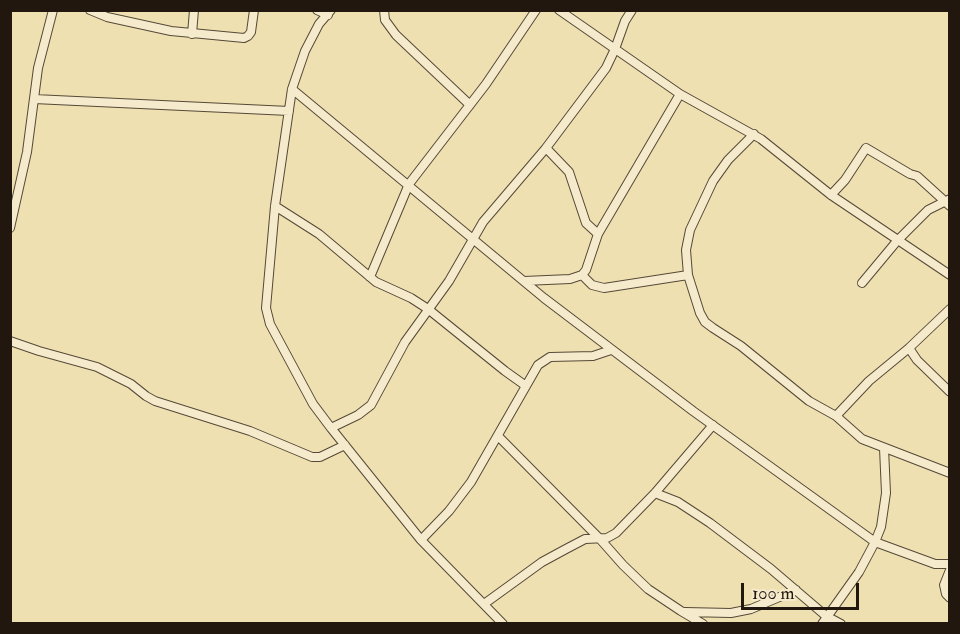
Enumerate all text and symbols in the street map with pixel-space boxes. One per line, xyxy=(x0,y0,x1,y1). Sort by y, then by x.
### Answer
scale bar xyxy=(744,571,862,609)
text: 100 m xyxy=(752,582,795,605)

